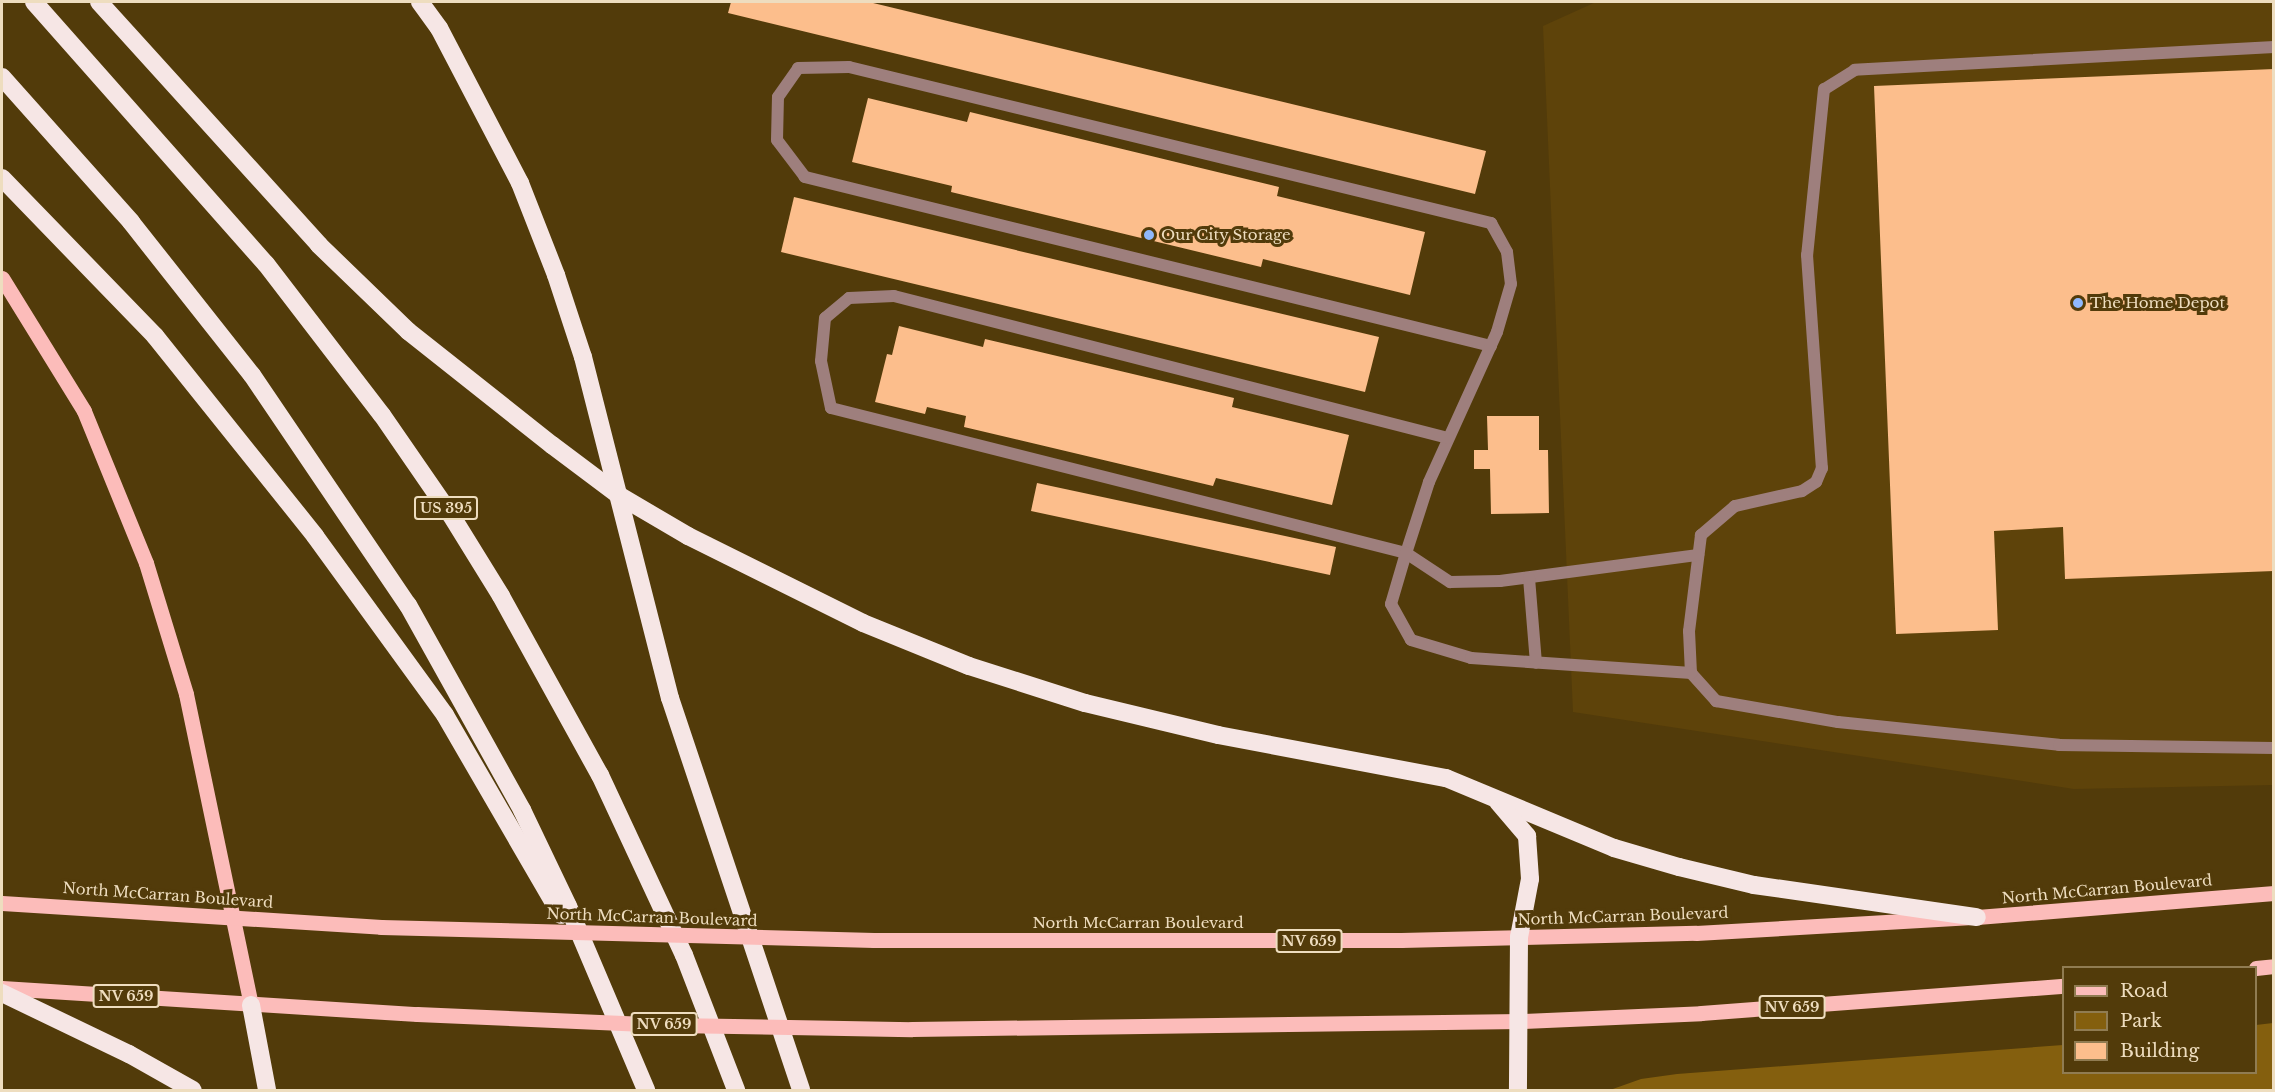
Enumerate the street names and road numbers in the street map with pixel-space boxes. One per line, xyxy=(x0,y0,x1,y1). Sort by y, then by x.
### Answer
road number: US 395 xyxy=(413,497,479,519)
street label: North McCarran Boulevard xyxy=(2001,871,2213,907)
street label: North McCarran Boulevard xyxy=(62,879,274,911)
street label: North McCarran Boulevard xyxy=(1517,903,1729,929)
street label: North McCarran Boulevard xyxy=(546,904,758,930)
street label: North McCarran Boulevard xyxy=(1032,914,1244,932)
road number: NV 659 xyxy=(1274,930,1344,952)
road number: NV 659 xyxy=(92,985,160,1007)
road number: NV 659 xyxy=(1758,996,1826,1018)
road number: NV 659 xyxy=(630,1013,698,1035)

